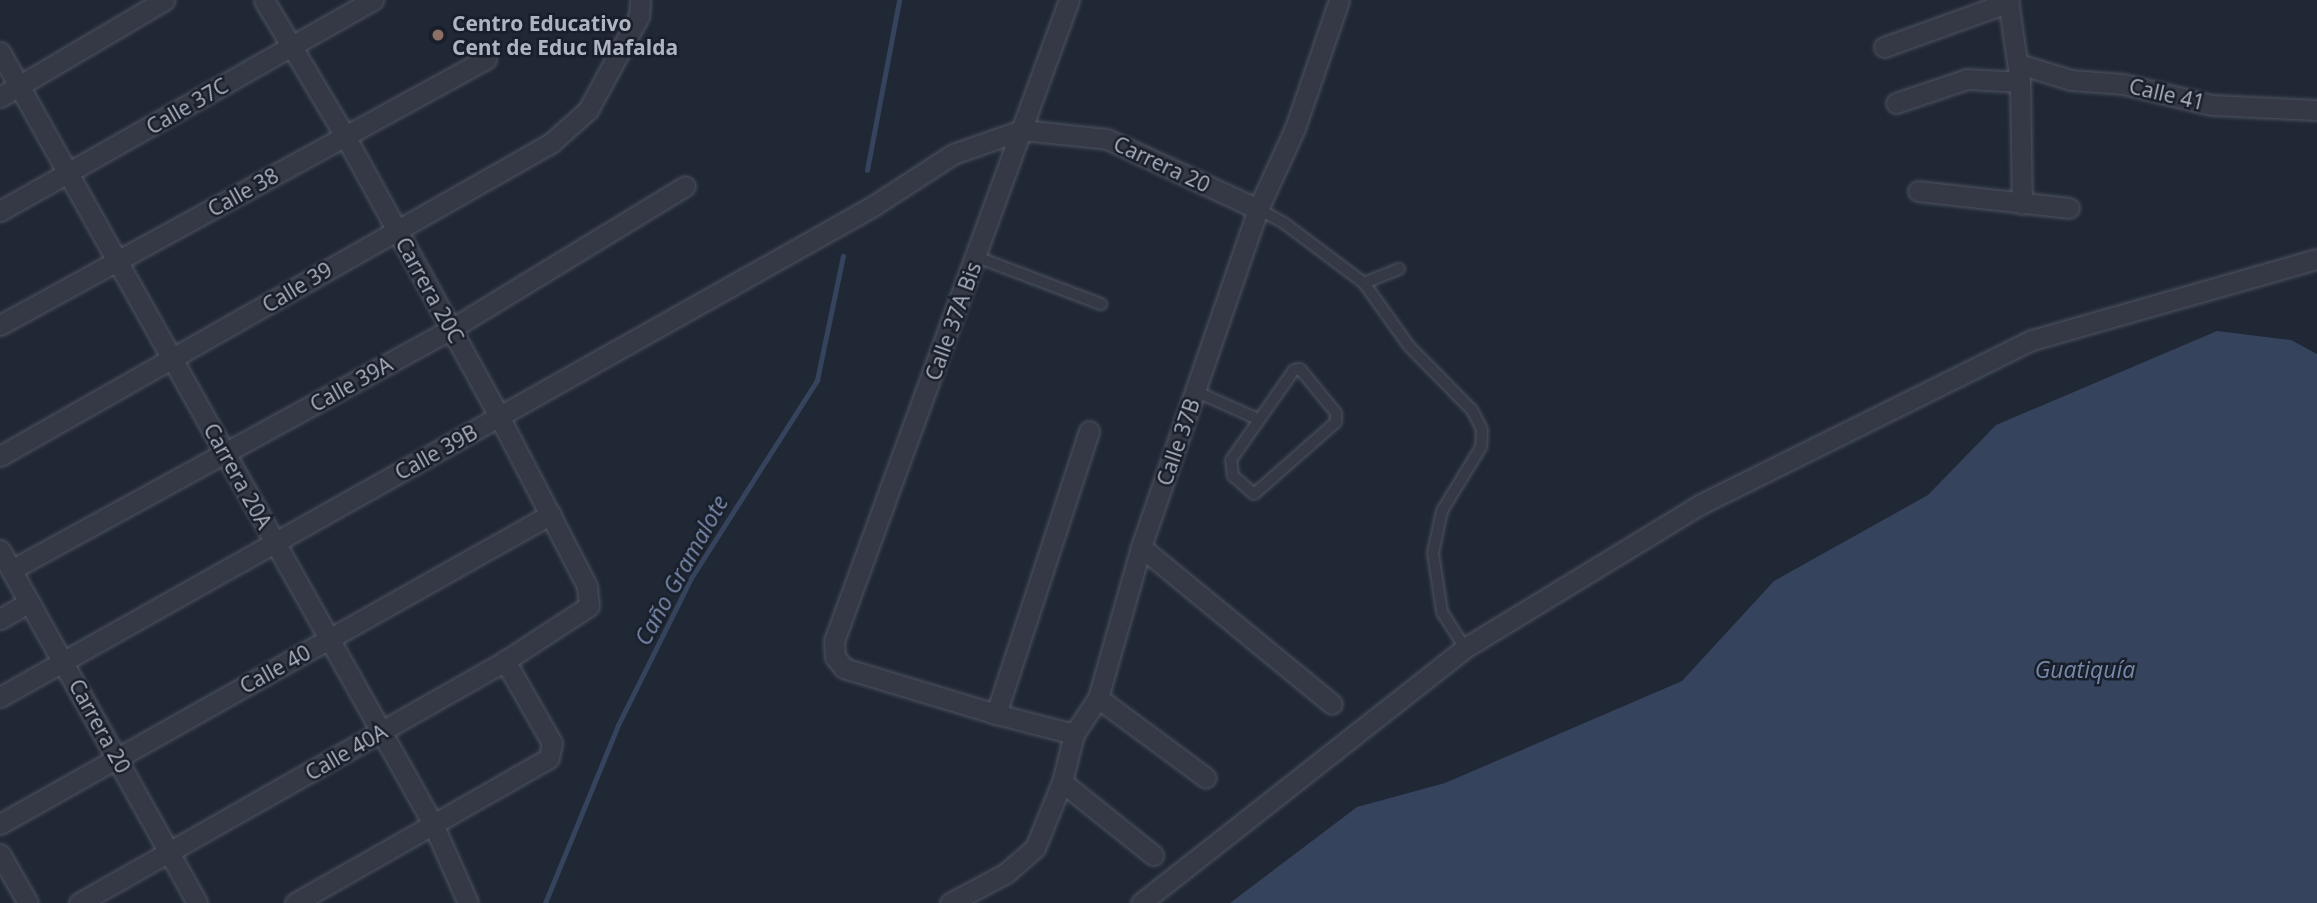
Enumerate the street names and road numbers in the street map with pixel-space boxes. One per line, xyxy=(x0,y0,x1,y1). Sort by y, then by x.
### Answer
street label: Calle 37C xyxy=(142,73,232,139)
street label: Calle 41 xyxy=(2127,73,2207,115)
street label: Carrera 20 xyxy=(1110,131,1214,197)
street label: Calle 38 xyxy=(203,162,283,222)
street label: Carrera 20C xyxy=(391,233,469,347)
street label: Calle 39 xyxy=(258,256,336,318)
street label: Calle 37A Bis xyxy=(920,258,986,384)
street label: Calle 39A xyxy=(306,351,396,417)
street label: Calle 37B xyxy=(1151,395,1205,489)
street label: Carrera 20A xyxy=(199,419,277,533)
street label: Calle 39B xyxy=(390,419,482,485)
street label: Calle 40 xyxy=(235,639,315,699)
street label: Carrera 20 xyxy=(64,675,136,777)
street label: Calle 40A xyxy=(301,719,391,785)

